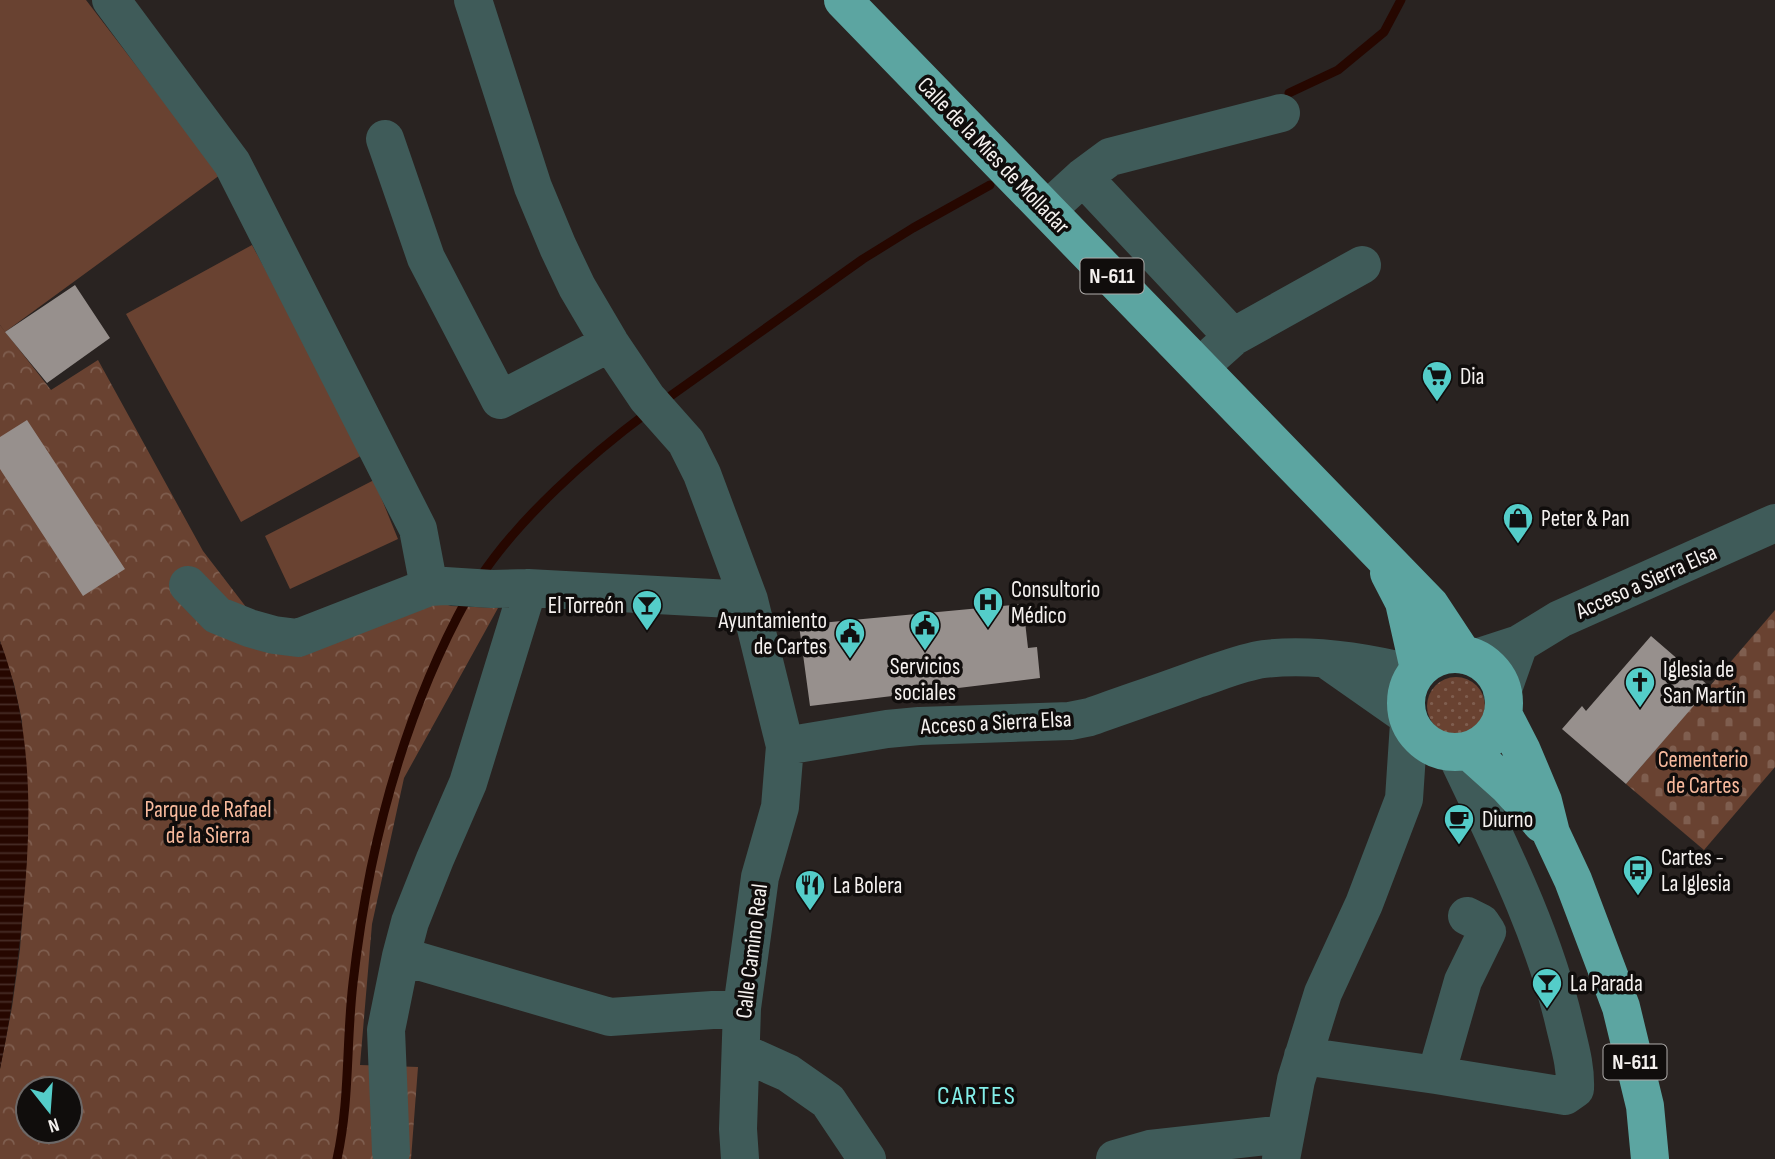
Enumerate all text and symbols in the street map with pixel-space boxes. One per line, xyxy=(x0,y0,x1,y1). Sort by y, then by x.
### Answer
street label: Calle de la Mies de Molladar xyxy=(911,71,1076,240)
road number: N-611 xyxy=(1080,258,1144,294)
supermarket icon: Dia xyxy=(1420,359,1454,403)
place label: Dia xyxy=(1460,363,1484,391)
shop icon: Peter & Pan xyxy=(1501,501,1535,545)
place label: Peter & Pan xyxy=(1541,505,1630,533)
street label: Acceso a Sierra Elsa xyxy=(1571,538,1721,626)
place label: Consultorio Médico xyxy=(1011,576,1100,630)
hospital icon: Consultorio Médico xyxy=(971,585,1005,629)
bar icon: El Torreón xyxy=(630,588,664,632)
place label: El Torreón xyxy=(548,592,624,620)
place label: Ayuntamiento de Cartes xyxy=(718,607,827,661)
public building icon: Servicios sociales xyxy=(908,608,942,652)
public building icon: Ayuntamiento de Cartes xyxy=(833,616,867,660)
place label: Servicios sociales xyxy=(890,653,960,707)
place label: Iglesia de San Martín xyxy=(1663,656,1746,710)
church icon: Iglesia de San Martín xyxy=(1623,665,1657,709)
street label: Acceso a Sierra Elsa xyxy=(919,705,1072,741)
park label: Cementerio de Cartes xyxy=(1658,746,1748,800)
park label: Parque de Rafael de la Sierra xyxy=(144,796,272,850)
cafe icon: Diurno xyxy=(1442,802,1476,846)
place label: Diurno xyxy=(1482,806,1533,834)
place label: Cartes - La Iglesia xyxy=(1661,844,1731,898)
bus stop icon: Cartes - La Iglesia xyxy=(1621,853,1655,897)
restaurant icon: La Bolera xyxy=(793,868,827,912)
place label: La Bolera xyxy=(833,872,902,900)
street label: Calle Camino Real xyxy=(730,882,774,1020)
bar icon: La Parada xyxy=(1530,966,1564,1010)
place label: La Parada xyxy=(1570,970,1643,998)
road number: N-611 xyxy=(1604,1044,1666,1080)
north arrow xyxy=(14,1075,84,1145)
district label: CARTES xyxy=(937,1081,1017,1112)
text: N xyxy=(45,1112,62,1137)

